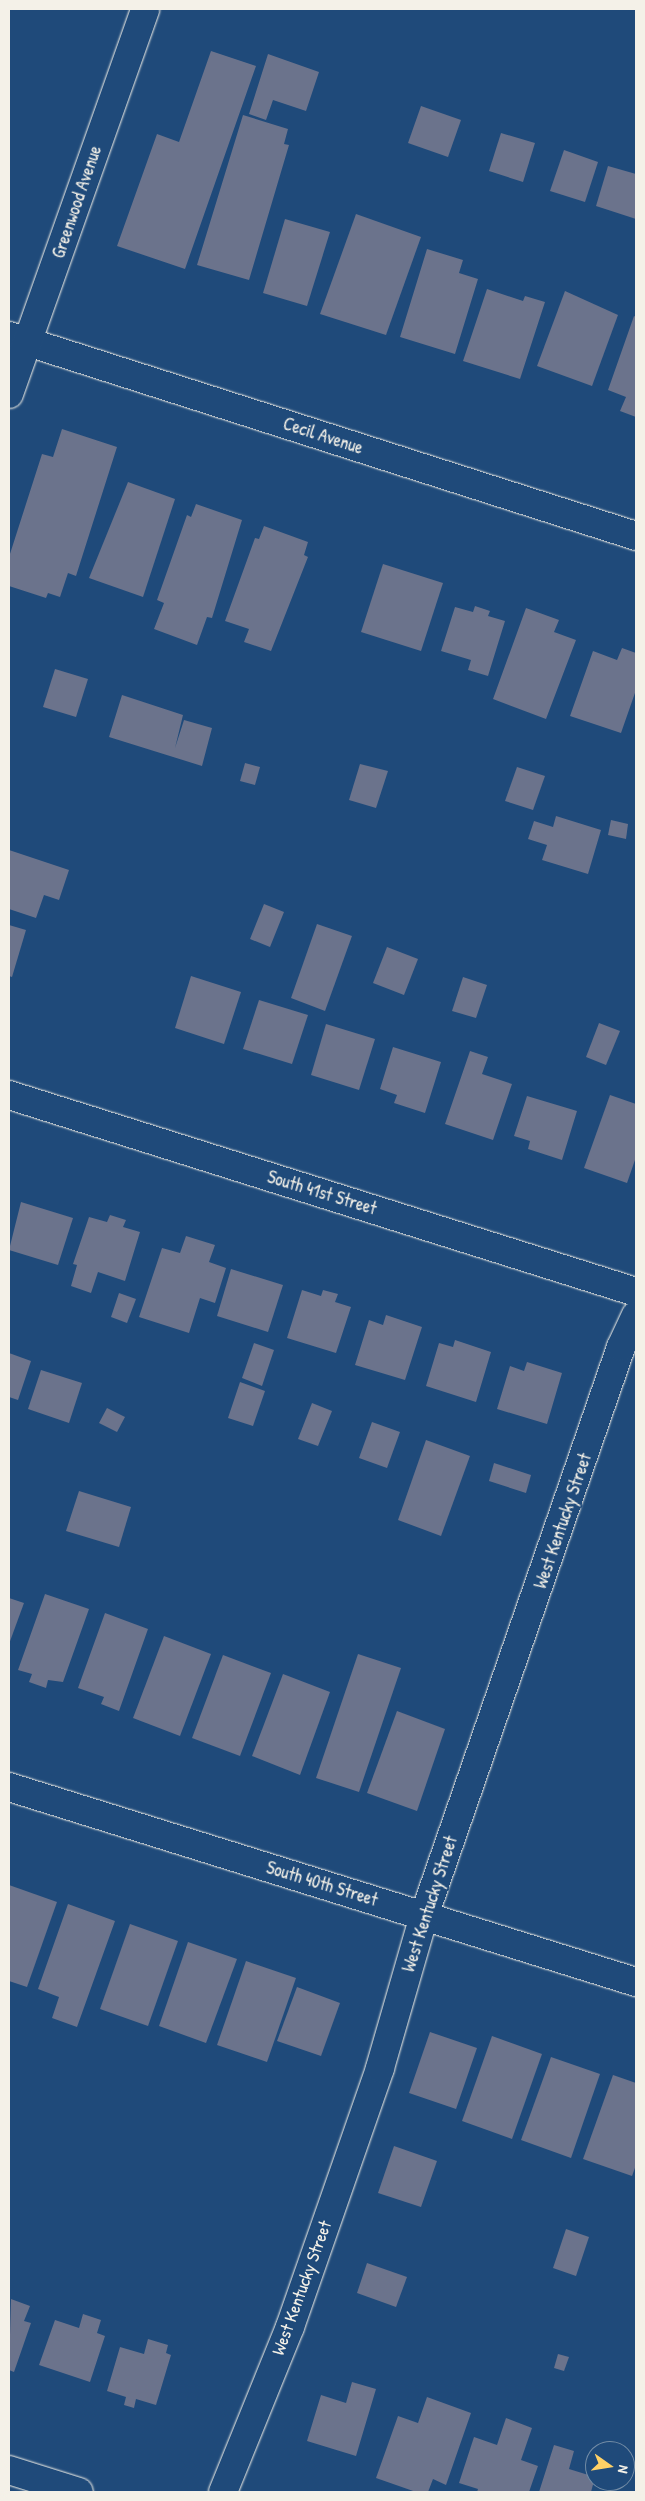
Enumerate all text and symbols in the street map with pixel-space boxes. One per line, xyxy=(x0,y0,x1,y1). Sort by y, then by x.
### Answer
street label: Greenwood Avenue xyxy=(48,143,106,261)
street label: Cecil Avenue xyxy=(280,413,366,459)
street label: South 41st Street xyxy=(265,1166,379,1220)
street label: West Kentucky Street xyxy=(530,1450,596,1592)
street label: West Kentucky Street xyxy=(398,1833,462,1975)
street label: South 40th Street xyxy=(264,1857,380,1911)
street label: West Kentucky Street xyxy=(268,2218,336,2358)
north arrow xyxy=(585,2441,635,2491)
text: N xyxy=(614,2463,634,2475)

